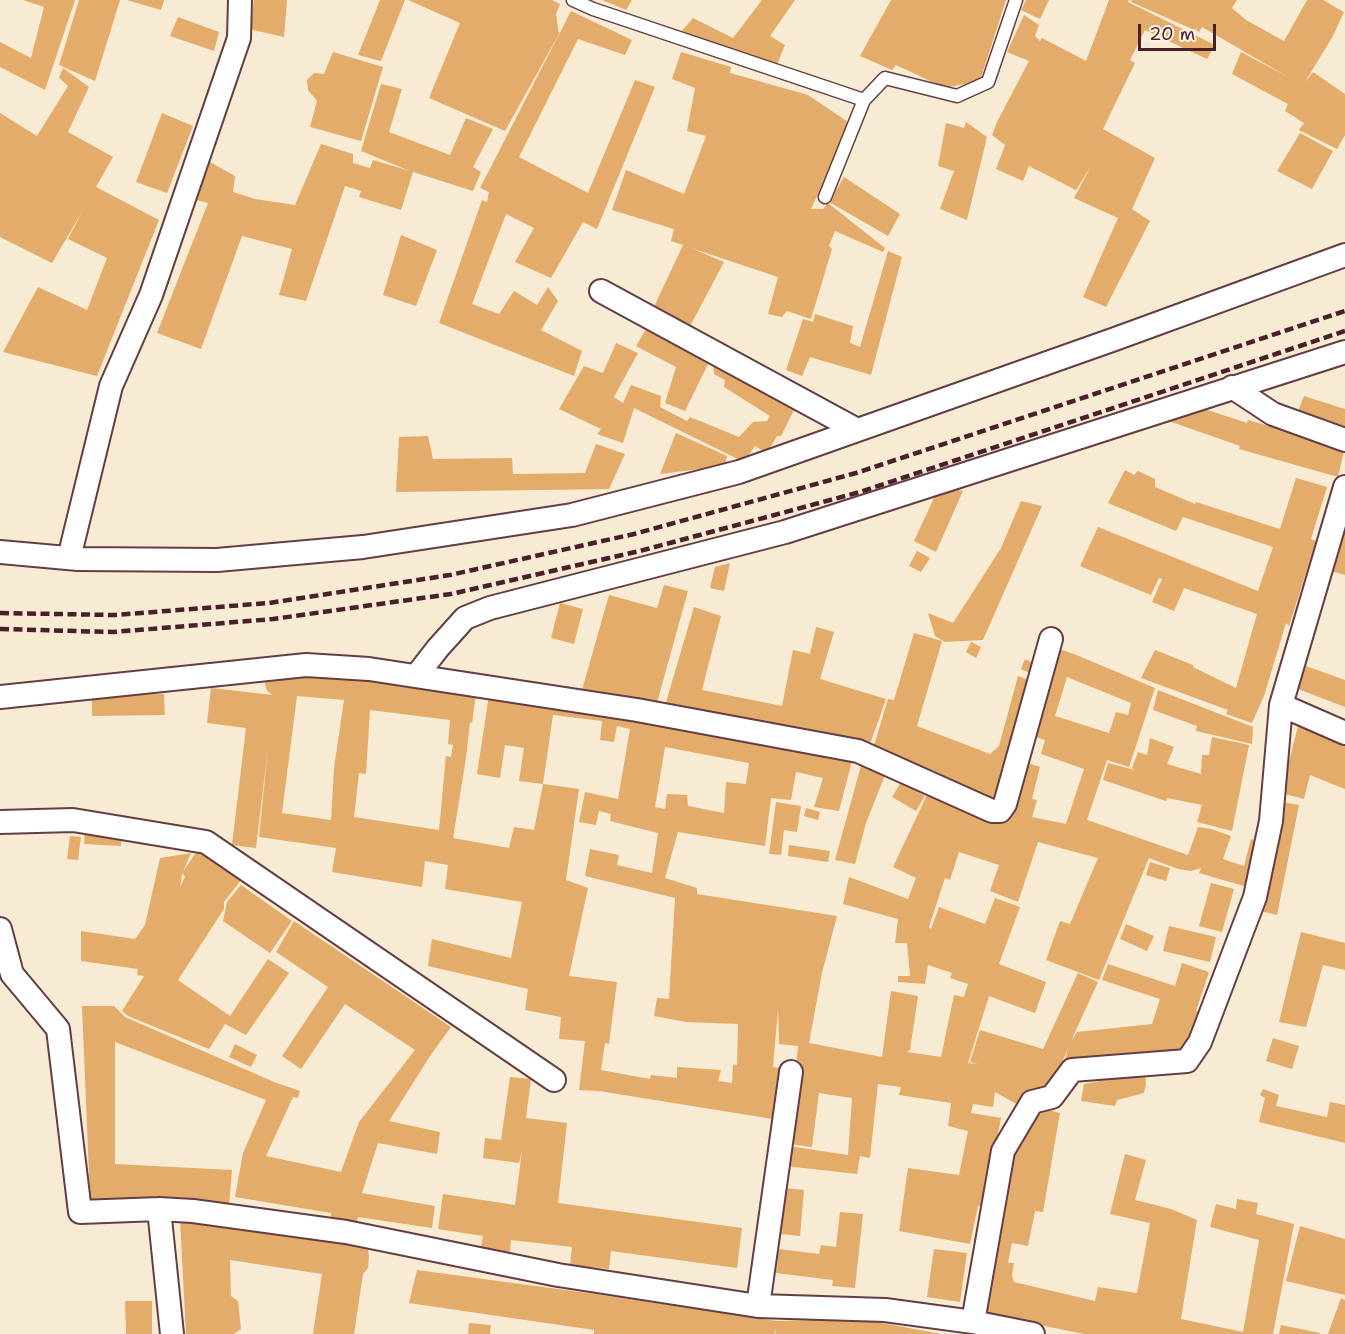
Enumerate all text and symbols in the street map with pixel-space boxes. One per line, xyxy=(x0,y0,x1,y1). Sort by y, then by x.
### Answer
scale bar xyxy=(1141,12,1219,50)
text: 20 m xyxy=(1149,22,1195,46)

